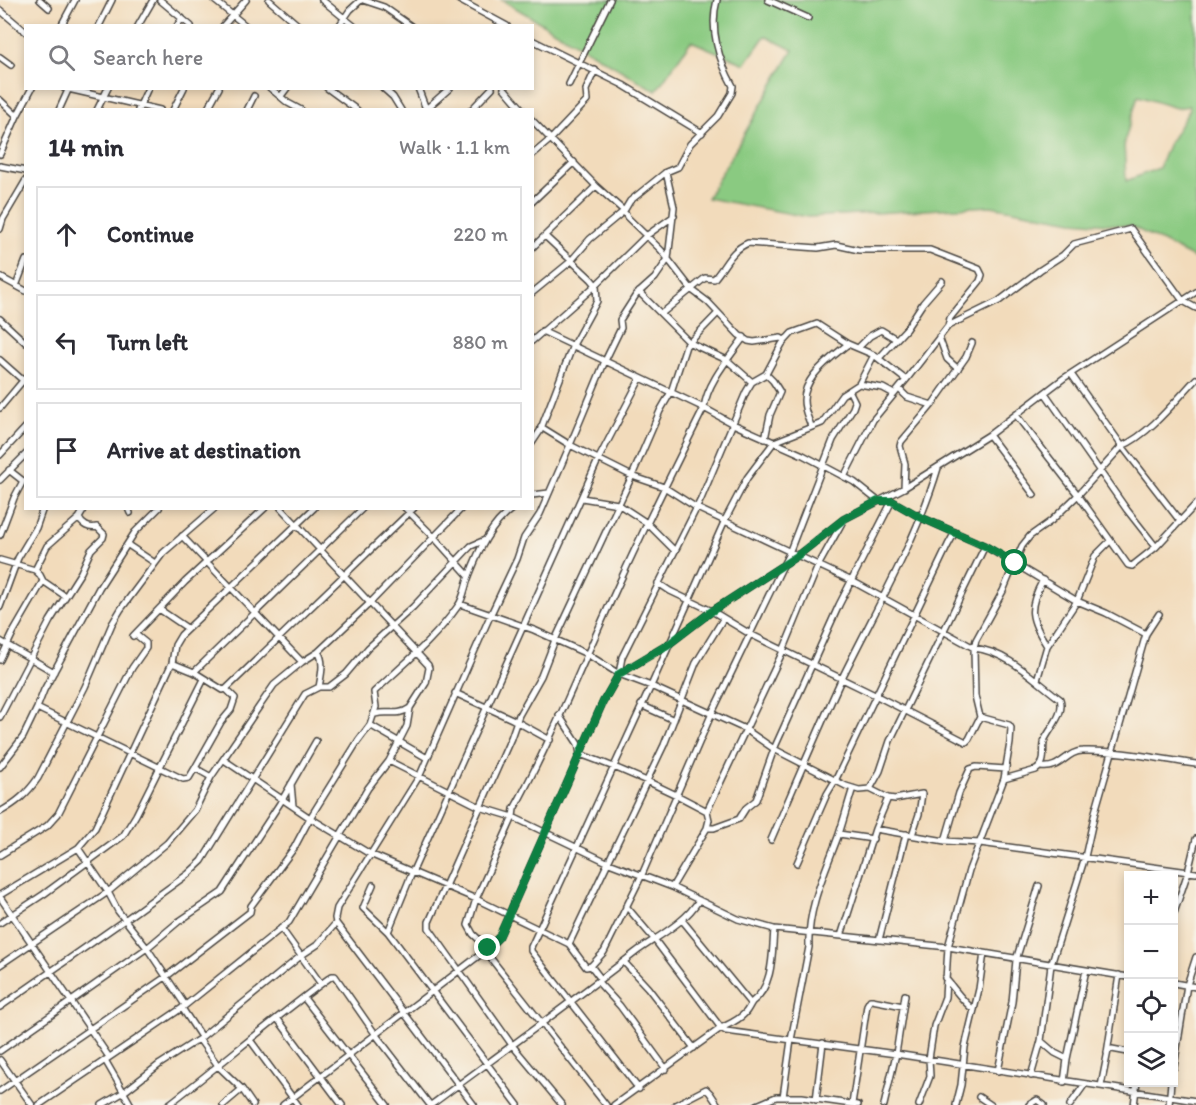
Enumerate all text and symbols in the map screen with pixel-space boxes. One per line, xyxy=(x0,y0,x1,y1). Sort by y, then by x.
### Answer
search box xyxy=(24,24,534,90)
icon: search xyxy=(45,41,78,74)
text: Search here xyxy=(93,44,203,71)
text: 14 min xyxy=(48,131,124,163)
text: Walk · 1.1 km xyxy=(399,135,510,159)
icon: ahead xyxy=(50,218,83,251)
text: Continue xyxy=(107,221,194,248)
text: 220 m xyxy=(453,222,508,246)
icon: left xyxy=(50,326,83,359)
text: Turn left xyxy=(107,329,188,356)
text: 880 m xyxy=(452,330,508,354)
icon: arrive xyxy=(50,434,83,467)
text: Arrive at destination xyxy=(107,437,301,464)
route start xyxy=(1001,549,1027,575)
map controls xyxy=(1124,871,1178,1087)
button: + xyxy=(1124,871,1178,925)
button: − xyxy=(1124,925,1178,979)
route end xyxy=(474,934,500,960)
button: locate xyxy=(1124,979,1178,1033)
button: layers xyxy=(1124,1033,1178,1087)

